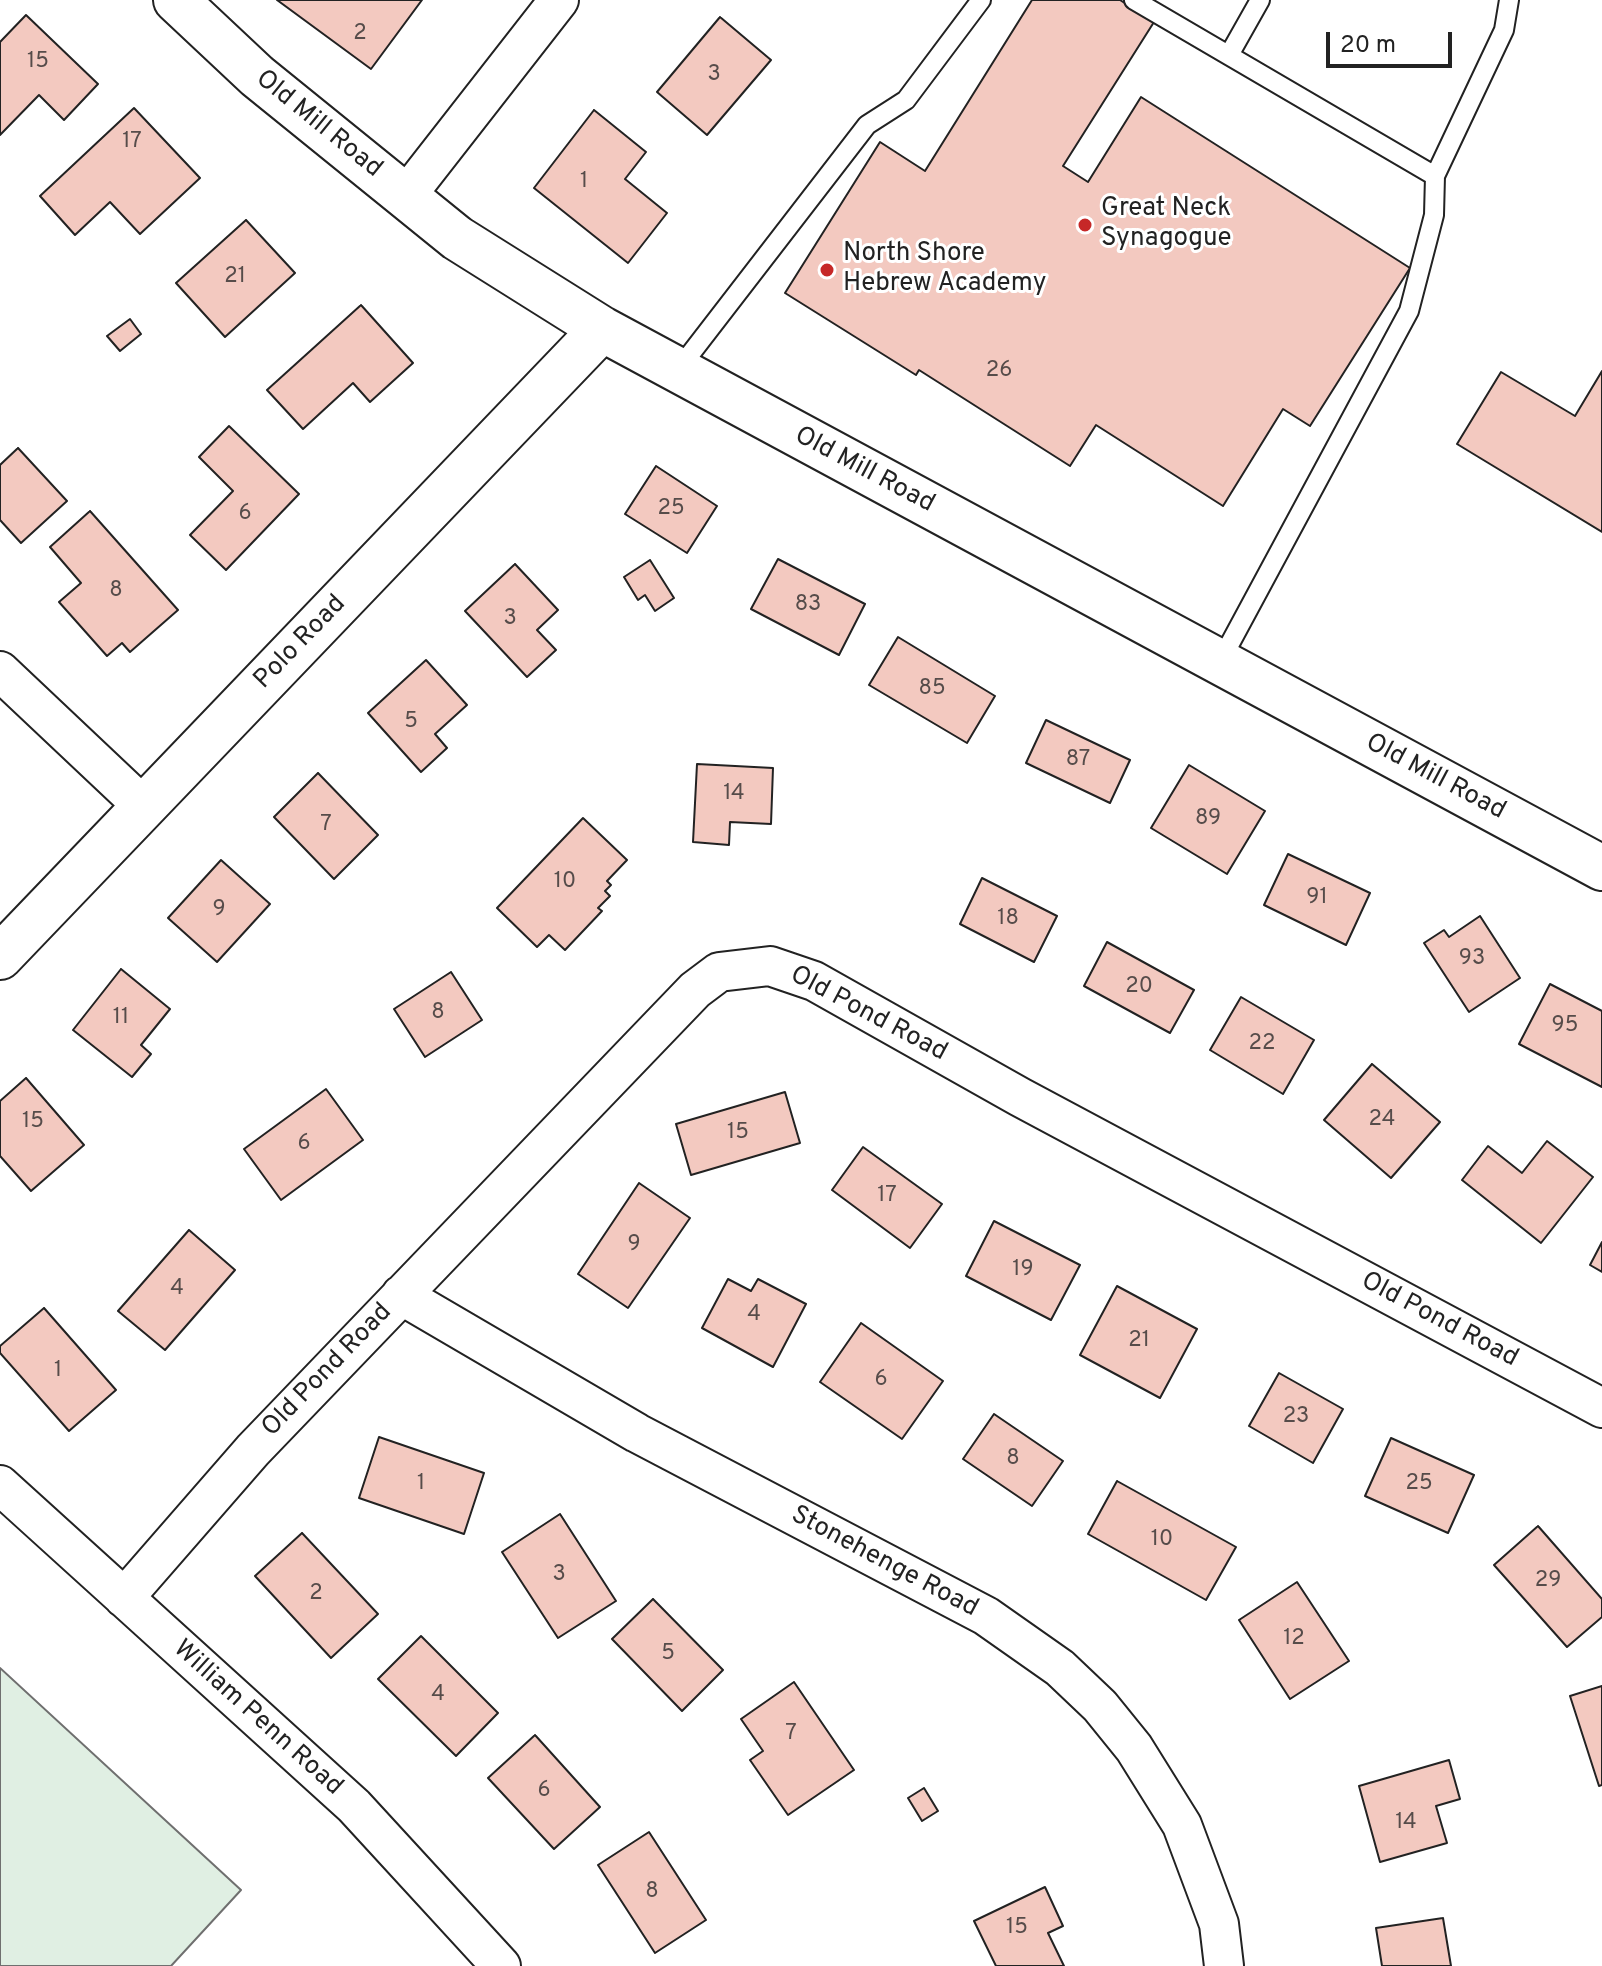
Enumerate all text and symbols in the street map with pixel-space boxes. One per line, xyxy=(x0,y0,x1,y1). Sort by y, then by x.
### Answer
scale bar xyxy=(1330,16,1456,66)
house number: 2 xyxy=(353,22,367,48)
text: 20 m xyxy=(1340,31,1396,61)
house number: 15 xyxy=(27,50,49,76)
house number: 3 xyxy=(707,63,721,89)
street label: Old Mill Road xyxy=(248,64,388,186)
house number: 17 xyxy=(122,130,142,156)
house number: 1 xyxy=(580,170,588,196)
place label: Great Neck Synagogue xyxy=(1101,194,1231,256)
marker: Great Neck Synagogue xyxy=(1076,216,1094,234)
place label: North Shore Hebrew Academy xyxy=(843,239,1046,300)
marker: North Shore Hebrew Academy xyxy=(818,261,836,279)
house number: 21 xyxy=(224,265,246,291)
house number: 26 xyxy=(986,359,1012,385)
street label: Old Mill Road xyxy=(789,421,939,521)
house number: 25 xyxy=(657,497,685,523)
house number: 6 xyxy=(238,502,252,528)
house number: 8 xyxy=(109,579,123,605)
street label: Polo Road xyxy=(249,590,353,696)
house number: 83 xyxy=(795,593,821,619)
house number: 3 xyxy=(503,607,517,633)
house number: 85 xyxy=(918,677,946,703)
house number: 5 xyxy=(404,710,418,736)
street label: Old Mill Road xyxy=(1360,728,1510,828)
house number: 87 xyxy=(1066,748,1090,774)
house number: 14 xyxy=(723,782,745,808)
house number: 89 xyxy=(1195,807,1221,833)
house number: 7 xyxy=(320,813,332,839)
house number: 10 xyxy=(554,870,576,896)
house number: 91 xyxy=(1306,886,1328,912)
house number: 9 xyxy=(212,898,226,924)
house number: 18 xyxy=(997,907,1019,933)
house number: 93 xyxy=(1459,947,1485,973)
street label: Old Pond Road xyxy=(784,961,952,1069)
house number: 20 xyxy=(1125,975,1153,1001)
house number: 8 xyxy=(431,1001,445,1027)
house number: 11 xyxy=(113,1006,129,1032)
house number: 95 xyxy=(1552,1014,1578,1040)
house number: 22 xyxy=(1249,1032,1275,1058)
house number: 24 xyxy=(1369,1108,1395,1134)
house number: 15 xyxy=(22,1110,44,1136)
house number: 15 xyxy=(727,1121,749,1147)
house number: 6 xyxy=(297,1132,311,1158)
house number: 17 xyxy=(877,1184,897,1210)
house number: 9 xyxy=(627,1233,641,1259)
house number: 19 xyxy=(1012,1258,1034,1284)
street label: Old Pond Road xyxy=(1355,1267,1523,1375)
house number: 4 xyxy=(170,1277,184,1303)
street label: Old Pond Road xyxy=(257,1298,399,1444)
house number: 4 xyxy=(747,1303,761,1329)
house number: 21 xyxy=(1128,1329,1150,1355)
house number: 1 xyxy=(54,1359,62,1385)
house number: 6 xyxy=(874,1368,888,1394)
house number: 23 xyxy=(1283,1405,1309,1431)
house number: 8 xyxy=(1006,1447,1020,1473)
house number: 1 xyxy=(417,1472,425,1498)
house number: 25 xyxy=(1405,1472,1433,1498)
street label: Stonehenge Road xyxy=(785,1501,983,1625)
house number: 10 xyxy=(1151,1528,1173,1554)
house number: 3 xyxy=(552,1563,566,1589)
house number: 29 xyxy=(1535,1569,1561,1595)
house number: 2 xyxy=(309,1582,323,1608)
house number: 12 xyxy=(1283,1627,1305,1653)
street label: William Penn Road xyxy=(166,1635,348,1803)
house number: 5 xyxy=(661,1642,675,1668)
house number: 4 xyxy=(431,1683,445,1709)
house number: 7 xyxy=(785,1722,797,1748)
house number: 6 xyxy=(537,1779,551,1805)
house number: 14 xyxy=(1395,1811,1417,1837)
house number: 8 xyxy=(645,1880,659,1906)
house number: 15 xyxy=(1006,1916,1028,1942)

